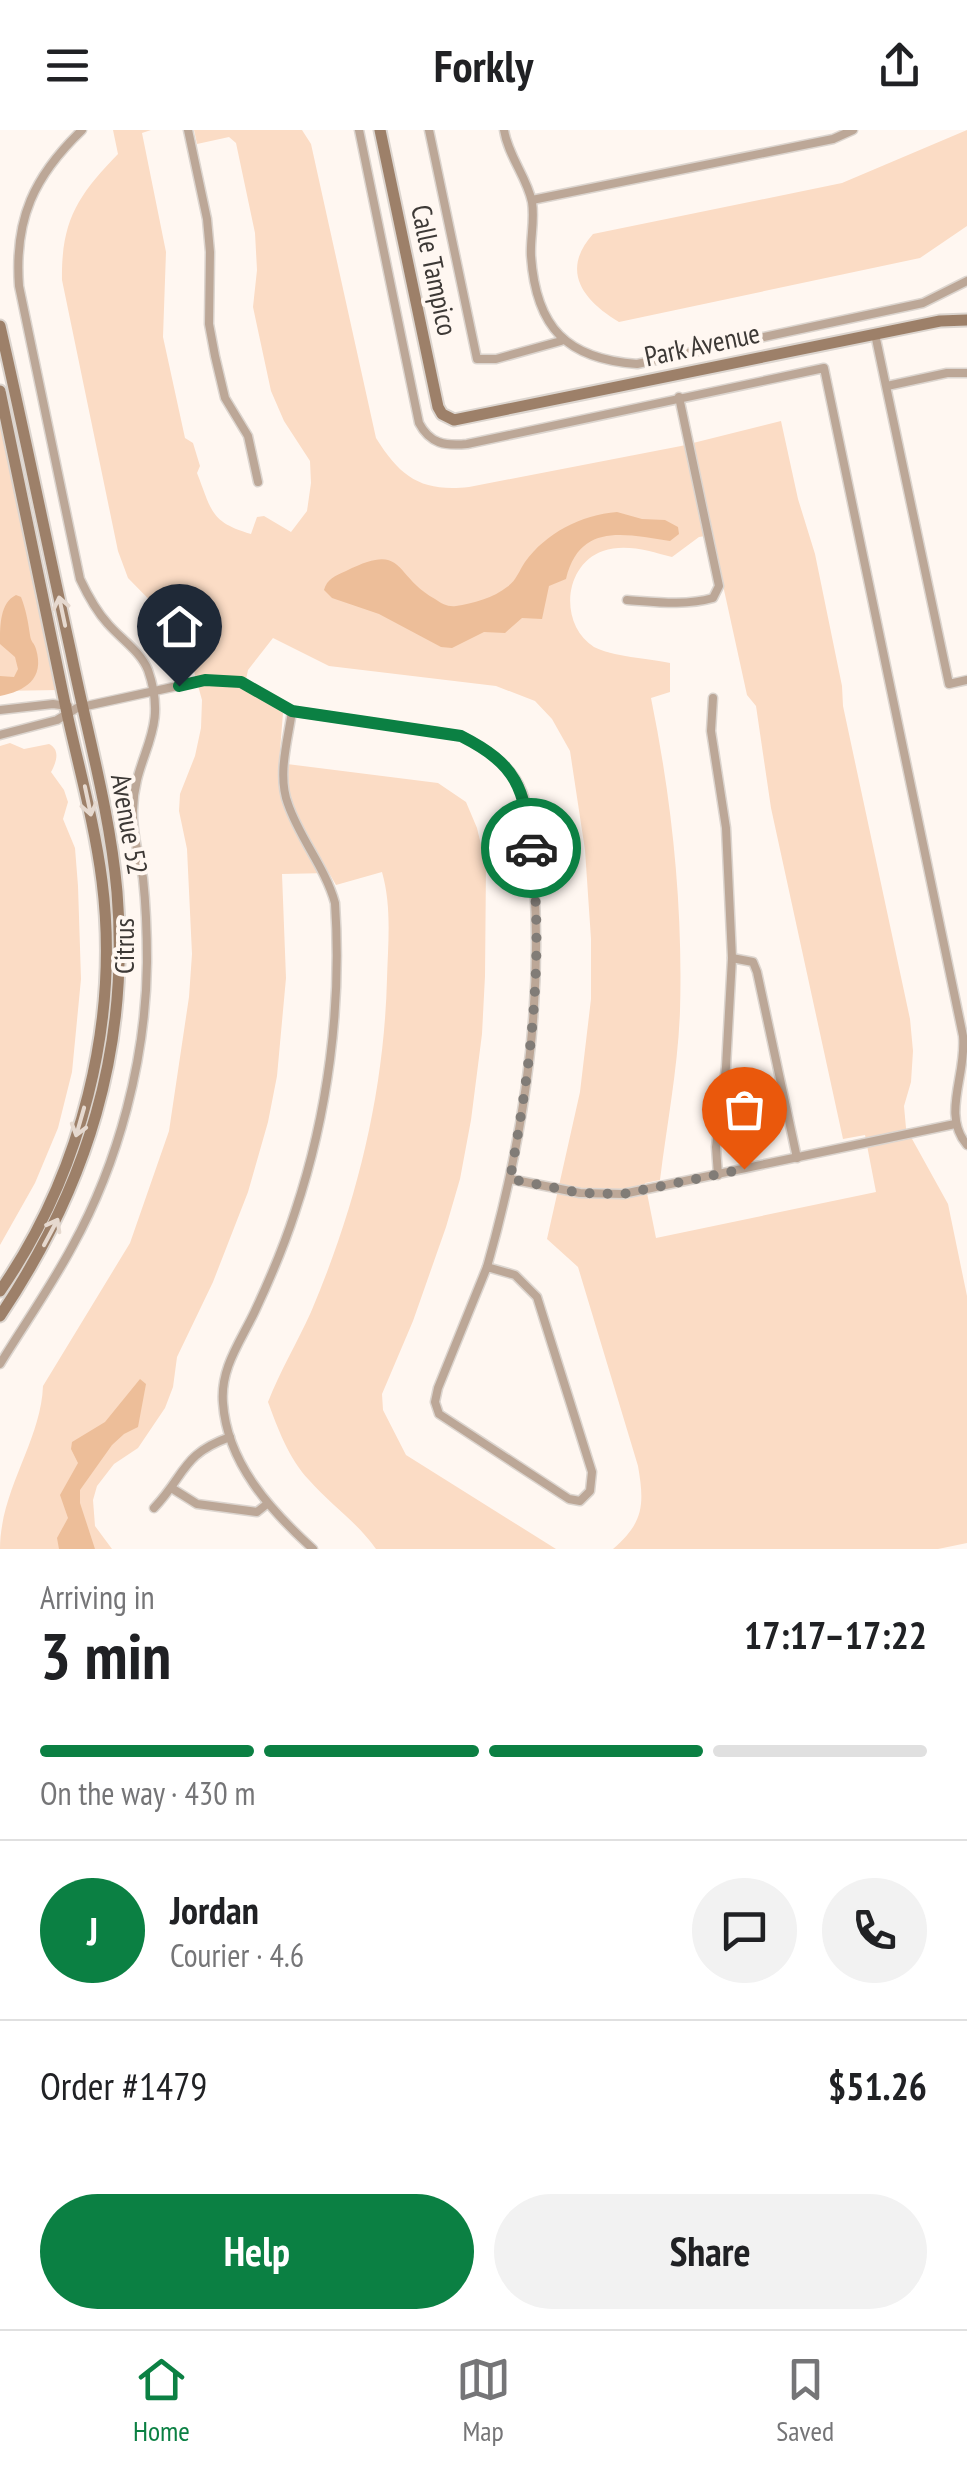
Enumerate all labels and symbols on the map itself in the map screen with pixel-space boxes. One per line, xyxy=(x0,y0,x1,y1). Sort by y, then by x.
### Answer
street label: Calle Tampico xyxy=(403,201,467,339)
street label: Park Avenue xyxy=(641,314,763,374)
pin xyxy=(137,584,222,687)
one-way arrow xyxy=(51,596,70,628)
street label: Avenue 52 xyxy=(103,771,157,877)
one-way arrow xyxy=(79,785,98,817)
courier xyxy=(481,798,581,898)
street label: Citrus xyxy=(105,918,142,974)
pin xyxy=(702,1067,787,1170)
one-way arrow xyxy=(70,1106,88,1138)
one-way arrow xyxy=(41,1218,61,1248)

